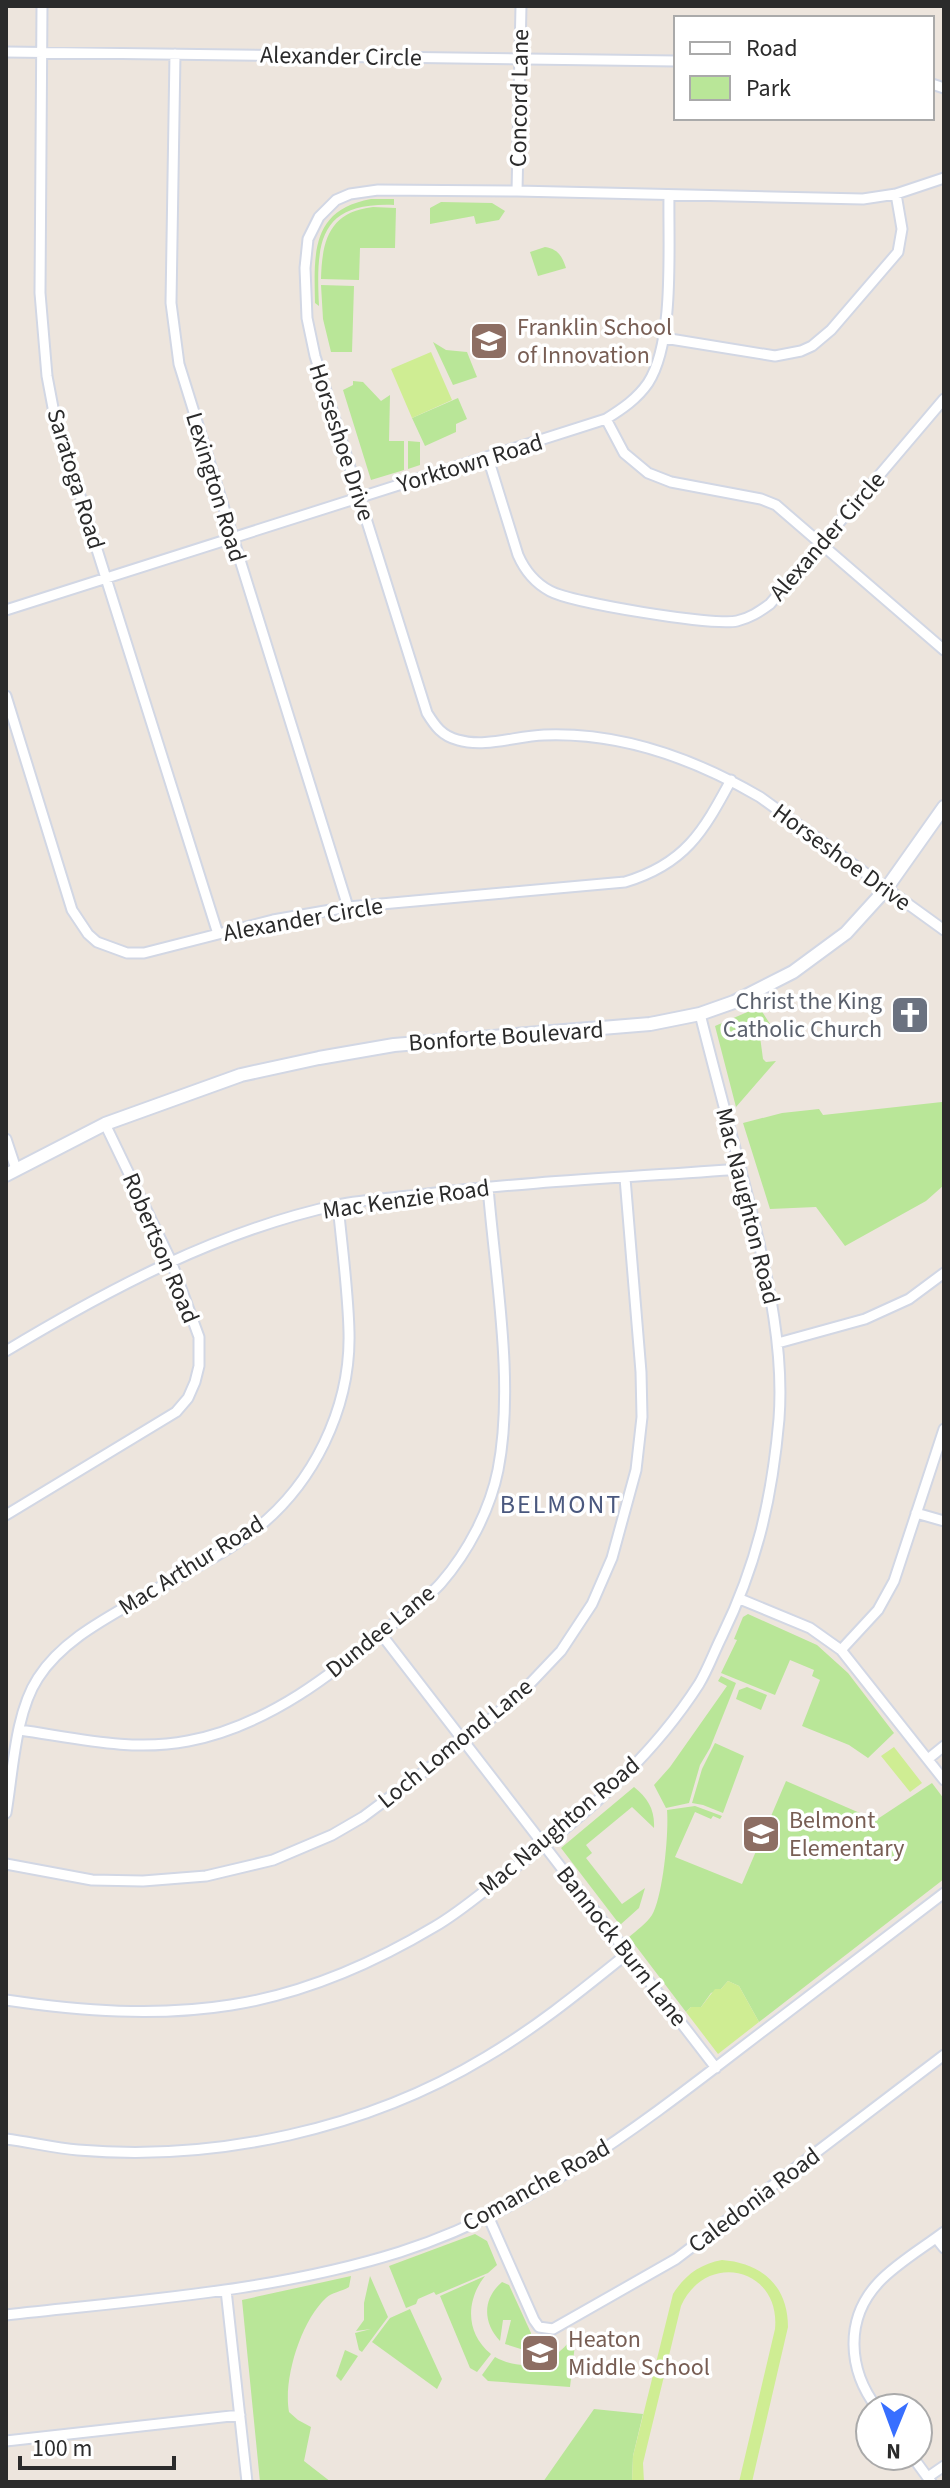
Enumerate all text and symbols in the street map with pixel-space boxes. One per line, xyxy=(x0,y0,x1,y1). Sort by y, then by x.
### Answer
legend xyxy=(674,16,934,120)
street label: Concord Lane xyxy=(501,29,538,167)
text: Road xyxy=(746,31,798,66)
street label: Alexander Circle xyxy=(260,38,422,75)
text: Park xyxy=(746,71,791,106)
place label: Franklin School of Innovation xyxy=(517,310,672,373)
school or university icon: Franklin School of Innovation xyxy=(468,320,510,362)
street label: Horseshoe Drive xyxy=(300,359,383,525)
street label: Saratoga Road xyxy=(38,405,114,554)
street label: Lexington Road xyxy=(176,408,255,566)
street label: Yorktown Road xyxy=(392,425,547,503)
street label: Alexander Circle xyxy=(761,464,894,609)
street label: Horseshoe Drive xyxy=(765,795,918,920)
street label: Alexander Circle xyxy=(220,888,386,951)
place label: Christ the King Catholic Church xyxy=(723,984,882,1047)
church icon: Christ the King Catholic Church xyxy=(889,994,931,1036)
street label: Bonforte Boulevard xyxy=(407,1012,605,1061)
street label: Mac Naughton Road xyxy=(706,1104,789,1308)
street label: Robertson Road xyxy=(113,1168,208,1329)
street label: Mac Kenzie Road xyxy=(320,1170,492,1229)
district label: BELMONT xyxy=(500,1486,622,1523)
street label: Mac Arthur Road xyxy=(112,1507,271,1624)
street label: Dundee Lane xyxy=(318,1576,442,1686)
street label: Loch Lomond Lane xyxy=(370,1670,540,1817)
street label: Mac Naughton Road xyxy=(471,1748,648,1905)
place label: Belmont Elementary xyxy=(789,1803,904,1866)
school or university icon: Belmont Elementary xyxy=(740,1813,782,1855)
street label: Bannock Burn Lane xyxy=(548,1859,696,2034)
street label: Comanche Road xyxy=(456,2130,616,2241)
street label: Caledonia Road xyxy=(681,2139,828,2262)
place label: Heaton Middle School xyxy=(568,2322,710,2385)
school or university icon: Heaton Middle School xyxy=(519,2332,561,2374)
north arrow xyxy=(854,2392,934,2472)
scale bar xyxy=(20,2420,174,2470)
text: 100 m xyxy=(32,2431,92,2466)
text: N xyxy=(886,2435,901,2467)

